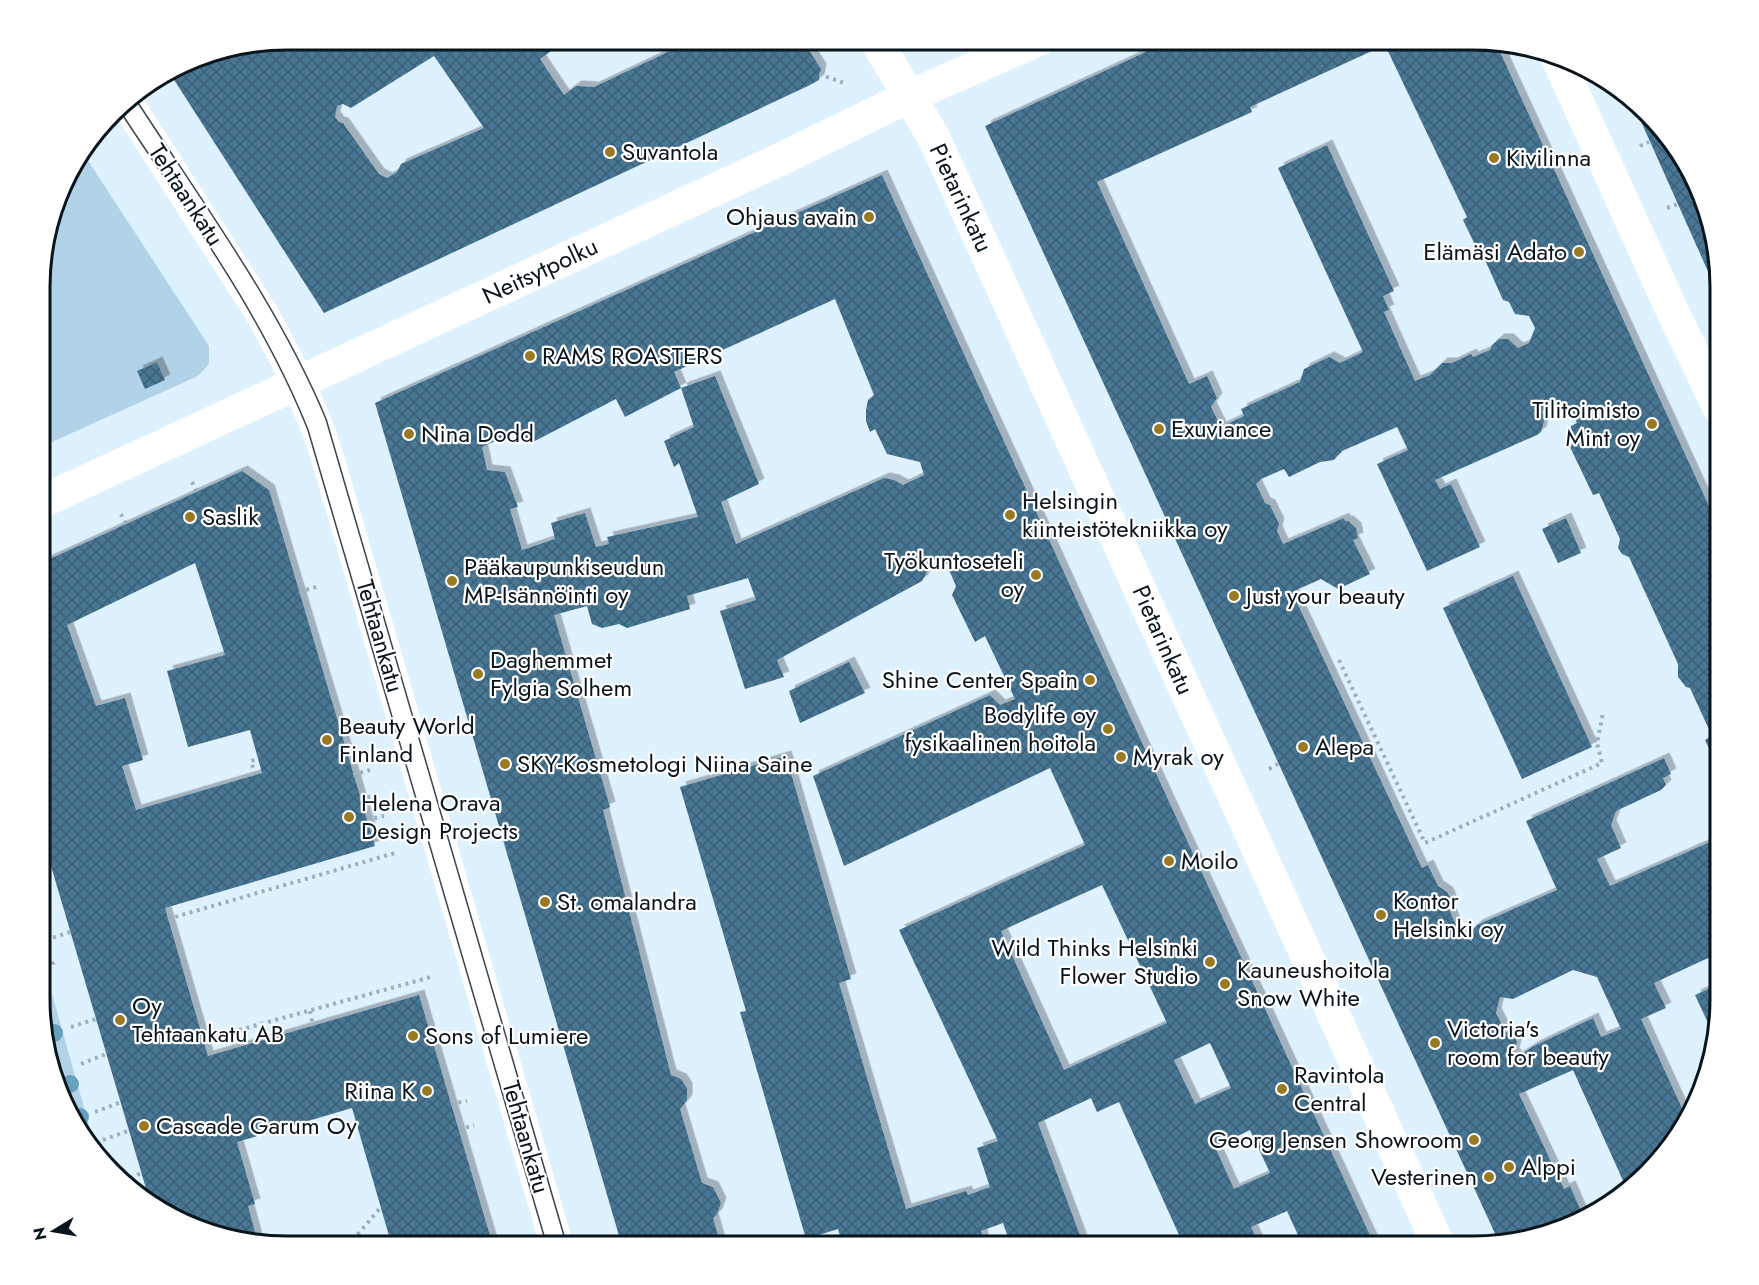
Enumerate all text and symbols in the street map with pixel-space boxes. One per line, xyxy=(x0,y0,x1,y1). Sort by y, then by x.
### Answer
place label: Suvantola xyxy=(622,134,718,169)
street label: Tehtaankatu xyxy=(140,137,233,253)
street label: Pietarinkatu xyxy=(921,138,1002,258)
place label: Kivilinna xyxy=(1506,140,1591,175)
marker: Suvantola xyxy=(603,145,617,159)
marker: Kivilinna xyxy=(1487,151,1501,165)
place label: Ohjaus avain xyxy=(726,199,857,234)
marker: Ohjaus avain xyxy=(862,210,876,224)
street label: Neitsytpolku xyxy=(476,228,603,313)
place label: Elämäsi Adato xyxy=(1423,234,1567,269)
marker: Elämäsi Adato xyxy=(1572,245,1586,259)
place label: RAMS ROASTERS xyxy=(542,338,723,373)
marker: RAMS ROASTERS xyxy=(523,349,537,363)
place label: Tilitoimisto Mint oy xyxy=(1532,392,1640,455)
place label: Exuviance xyxy=(1171,411,1271,446)
place label: Nina Dodd xyxy=(421,416,534,451)
marker: Tilitoimisto Mint oy xyxy=(1645,417,1659,431)
marker: Exuviance xyxy=(1152,422,1166,436)
marker: Nina Dodd xyxy=(402,427,416,441)
place label: Helsingin kiinteistötekniikka oy xyxy=(1022,483,1228,546)
place label: Saslik xyxy=(202,499,259,534)
marker: Helsingin kiinteistötekniikka oy xyxy=(1003,508,1017,522)
marker: Saslik xyxy=(183,510,197,524)
place label: Työkuntoseteli oy xyxy=(884,543,1024,606)
place label: Pääkaupunkiseudun MP-Isännöinti oy xyxy=(464,549,664,612)
marker: Työkuntoseteli oy xyxy=(1029,568,1043,582)
marker: Pääkaupunkiseudun MP-Isännöinti oy xyxy=(445,574,459,588)
street label: Tehtaankatu xyxy=(348,575,413,696)
place label: Just your beauty xyxy=(1243,578,1405,613)
street label: Pietarinkatu xyxy=(1124,579,1203,700)
marker: Just your beauty xyxy=(1227,589,1241,603)
place label: Daghemmet Fylgia Solhem xyxy=(490,642,632,705)
place label: Shine Center Spain xyxy=(882,662,1078,697)
marker: Daghemmet Fylgia Solhem xyxy=(471,667,485,681)
marker: Shine Center Spain xyxy=(1083,673,1097,687)
place label: Bodylife oy fysikaalinen hoitola xyxy=(905,697,1096,760)
place label: Beauty World Finland xyxy=(339,708,475,771)
marker: Bodylife oy fysikaalinen hoitola xyxy=(1101,722,1115,736)
place label: Alepa xyxy=(1315,729,1374,764)
marker: Beauty World Finland xyxy=(320,733,334,747)
place label: Myrak oy xyxy=(1133,739,1224,774)
marker: Alepa xyxy=(1296,740,1310,754)
place label: SKY-Kosmetologi Niina Saine xyxy=(517,746,813,781)
marker: Myrak oy xyxy=(1114,750,1128,764)
marker: SKY-Kosmetologi Niina Saine xyxy=(498,757,512,771)
place label: Helena Orava Design Projects xyxy=(361,785,518,848)
marker: Helena Orava Design Projects xyxy=(342,810,356,824)
place label: Moilo xyxy=(1181,843,1238,878)
marker: Moilo xyxy=(1162,854,1176,868)
place label: Kontor Helsinki oy xyxy=(1393,883,1504,946)
place label: St. omalandra xyxy=(557,884,697,919)
marker: St. omalandra xyxy=(538,895,552,909)
marker: Kontor Helsinki oy xyxy=(1374,908,1388,922)
place label: Wild Thinks Helsinki Flower Studio xyxy=(991,930,1198,993)
place label: Kauneushoitola Snow White xyxy=(1237,952,1390,1015)
marker: Wild Thinks Helsinki Flower Studio xyxy=(1203,955,1217,969)
marker: Kauneushoitola Snow White xyxy=(1218,977,1232,991)
place label: Oy Tehtaankatu AB xyxy=(132,988,284,1051)
place label: Victoria's room for beauty xyxy=(1447,1011,1609,1074)
marker: Oy Tehtaankatu AB xyxy=(113,1013,127,1027)
place label: Sons of Lumiere xyxy=(425,1018,588,1053)
marker: Sons of Lumiere xyxy=(406,1029,420,1043)
marker: Victoria's room for beauty xyxy=(1428,1036,1442,1050)
place label: Ravintola Central xyxy=(1294,1057,1384,1120)
place label: Riina K xyxy=(344,1073,415,1108)
street label: Tehtaankatu xyxy=(494,1076,559,1197)
marker: Ravintola Central xyxy=(1275,1082,1289,1096)
marker: Riina K xyxy=(420,1084,434,1098)
place label: Cascade Garum Oy xyxy=(156,1108,357,1143)
marker: Cascade Garum Oy xyxy=(137,1119,151,1133)
place label: Georg Jensen Showroom xyxy=(1209,1122,1462,1157)
marker: Georg Jensen Showroom xyxy=(1467,1133,1481,1147)
place label: Alppi xyxy=(1521,1149,1576,1184)
place label: Vesterinen xyxy=(1371,1159,1477,1194)
marker: Alppi xyxy=(1502,1160,1516,1174)
marker: Vesterinen xyxy=(1482,1170,1496,1184)
north arrow xyxy=(24,1201,84,1261)
text: N xyxy=(27,1225,52,1242)

